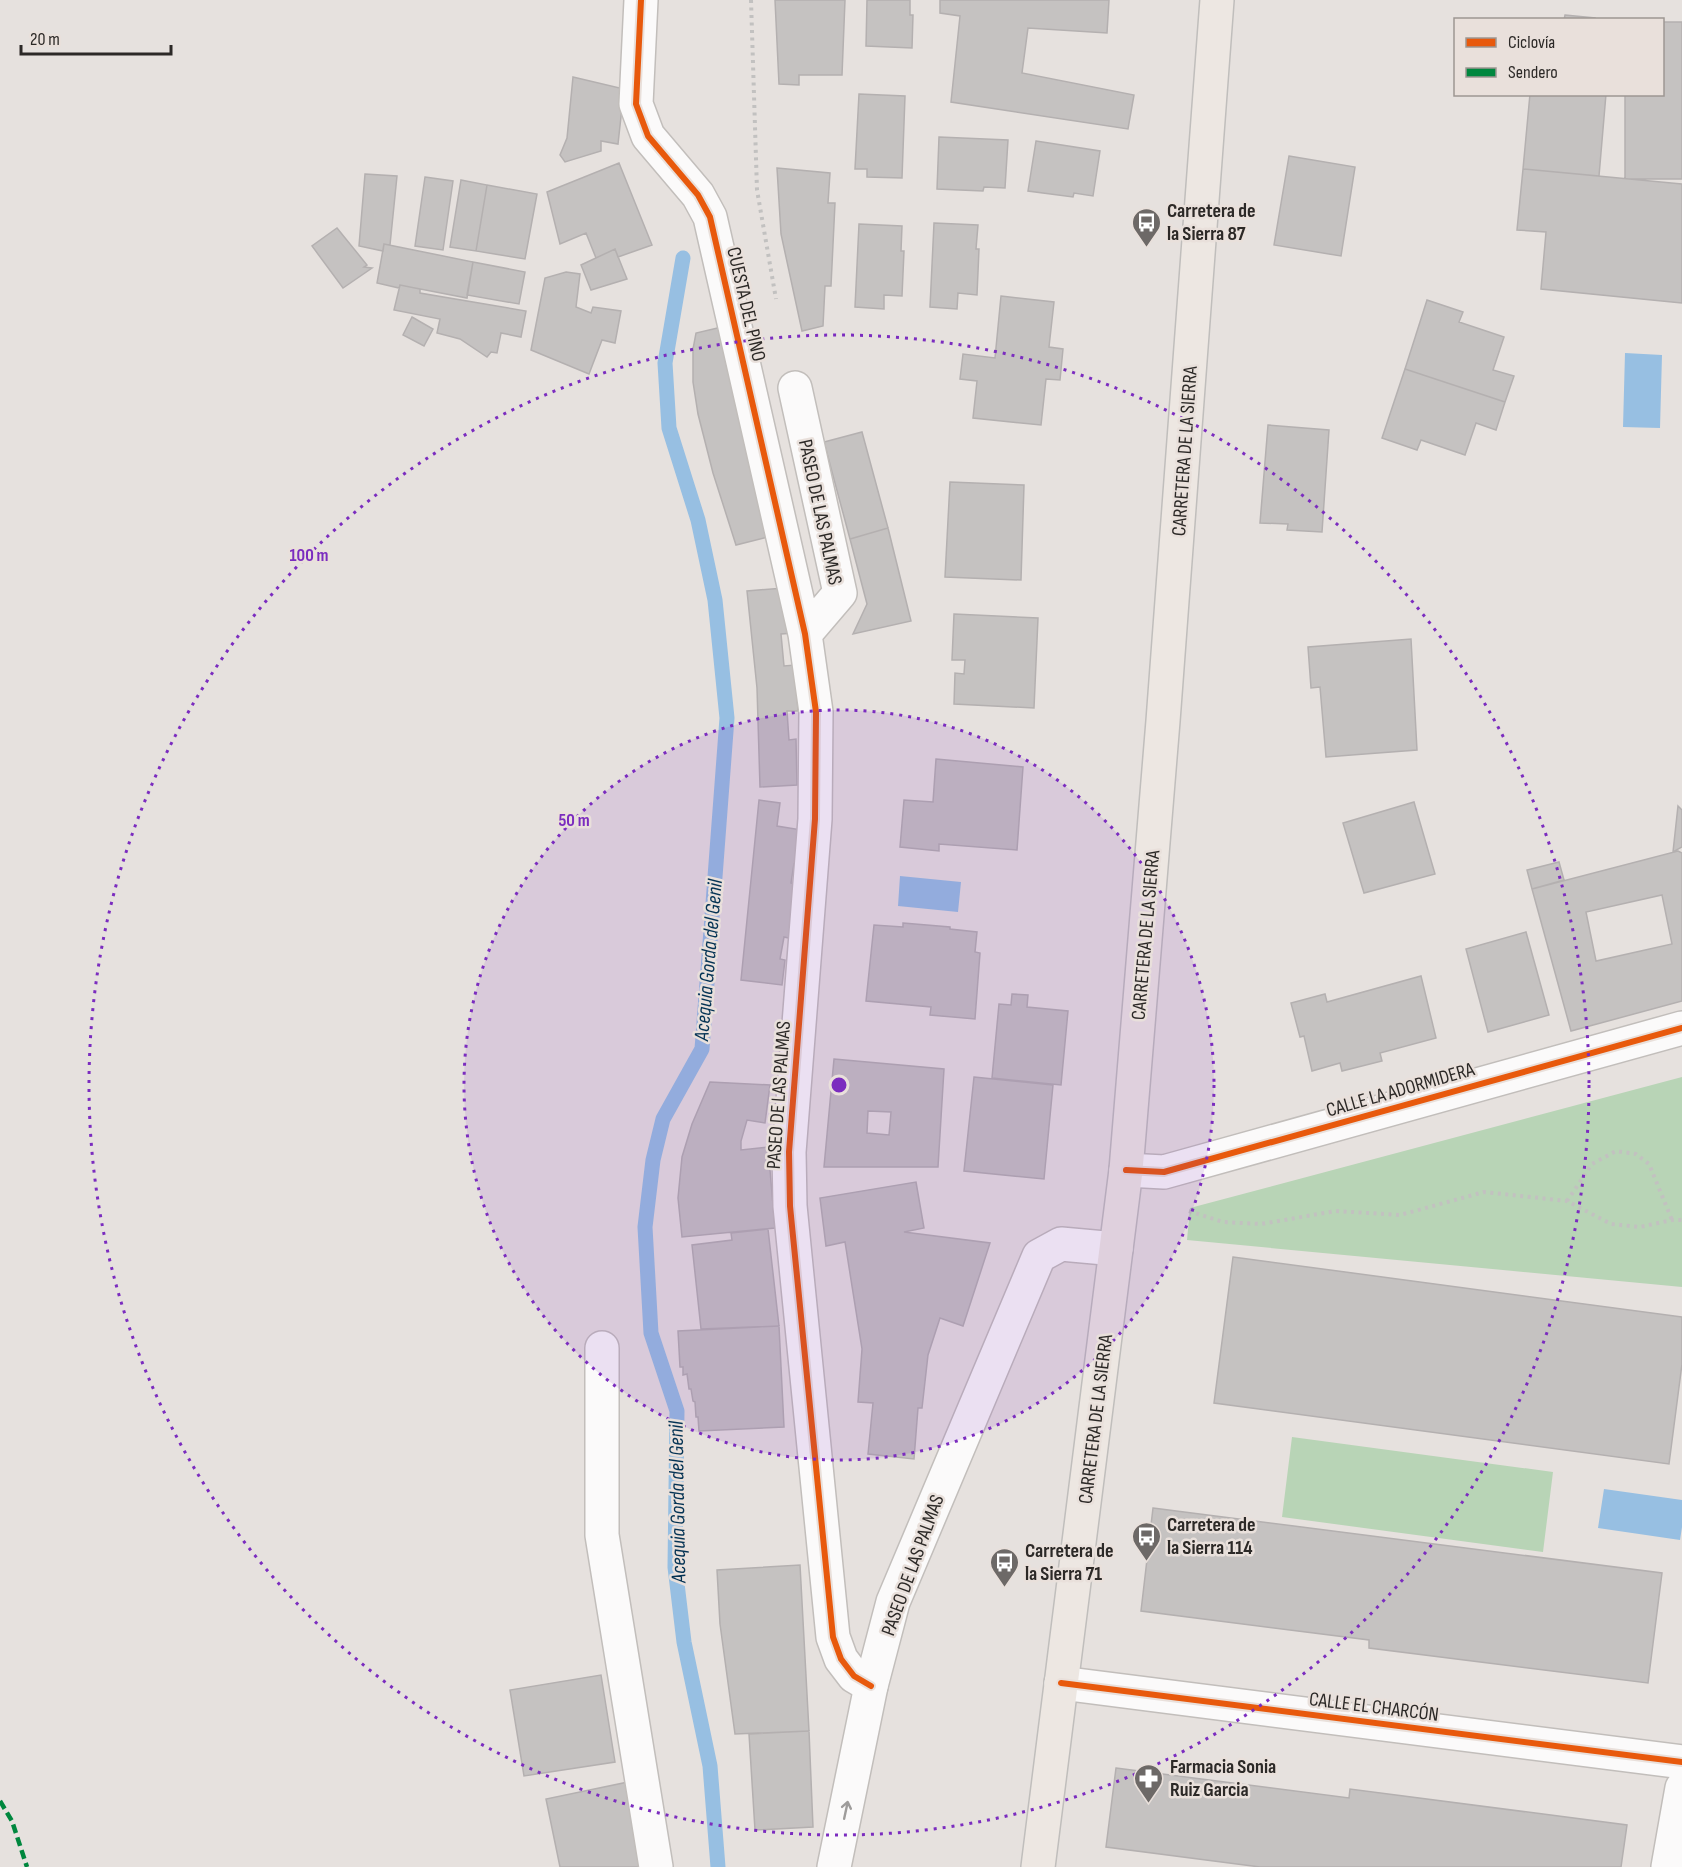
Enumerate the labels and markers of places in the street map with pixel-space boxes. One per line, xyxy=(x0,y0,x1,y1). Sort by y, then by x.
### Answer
place label: Carretera de la Sierra 87 xyxy=(1167,199,1255,246)
bus stop icon: Carretera de la Sierra 87 xyxy=(1130,206,1162,248)
centre of rings xyxy=(829,1075,849,1095)
place label: Carretera de la Sierra 114 xyxy=(1167,1513,1255,1560)
bus stop icon: Carretera de la Sierra 114 xyxy=(1130,1520,1162,1562)
place label: Carretera de la Sierra 71 xyxy=(1025,1539,1113,1586)
bus stop icon: Carretera de la Sierra 71 xyxy=(988,1546,1020,1588)
place label: Farmacia Sonia Ruiz Garcia xyxy=(1170,1755,1276,1802)
pharmacy icon: Farmacia Sonia Ruiz Garcia xyxy=(1133,1762,1165,1804)

